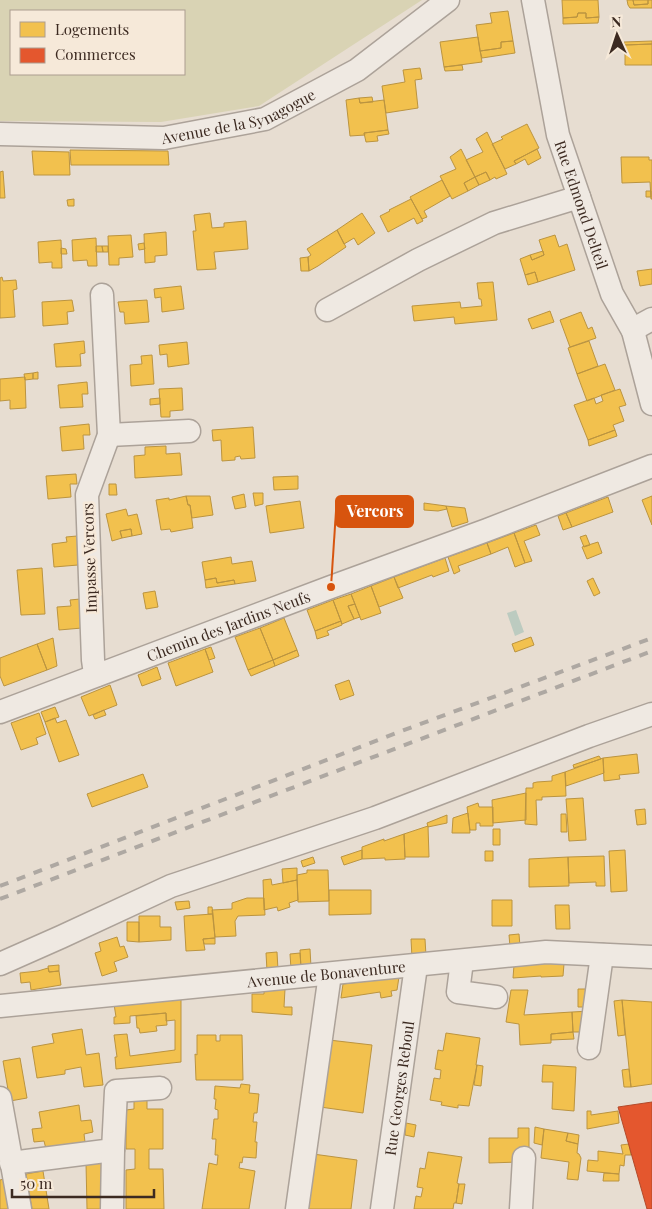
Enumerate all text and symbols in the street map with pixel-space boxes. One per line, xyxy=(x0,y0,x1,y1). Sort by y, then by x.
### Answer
legend xyxy=(10,10,185,75)
north arrow xyxy=(592,10,642,60)
text: N xyxy=(611,12,622,31)
text: Logements xyxy=(55,19,129,39)
text: Commerces xyxy=(55,44,136,64)
street label: Avenue de la Synagogue xyxy=(159,84,319,148)
street label: Rue Edmond Delteil xyxy=(551,138,613,272)
callout: Vercors xyxy=(336,496,413,527)
text: Vercors xyxy=(346,500,403,521)
street label: Impasse Vercors xyxy=(77,503,101,613)
street label: Chemin des Jardins Neufs xyxy=(144,586,313,666)
street label: Avenue de Bonaventure xyxy=(245,956,407,992)
street label: Rue Georges Reboul xyxy=(380,1020,418,1157)
scale bar xyxy=(12,1166,155,1198)
text: 50 m xyxy=(20,1173,53,1193)

